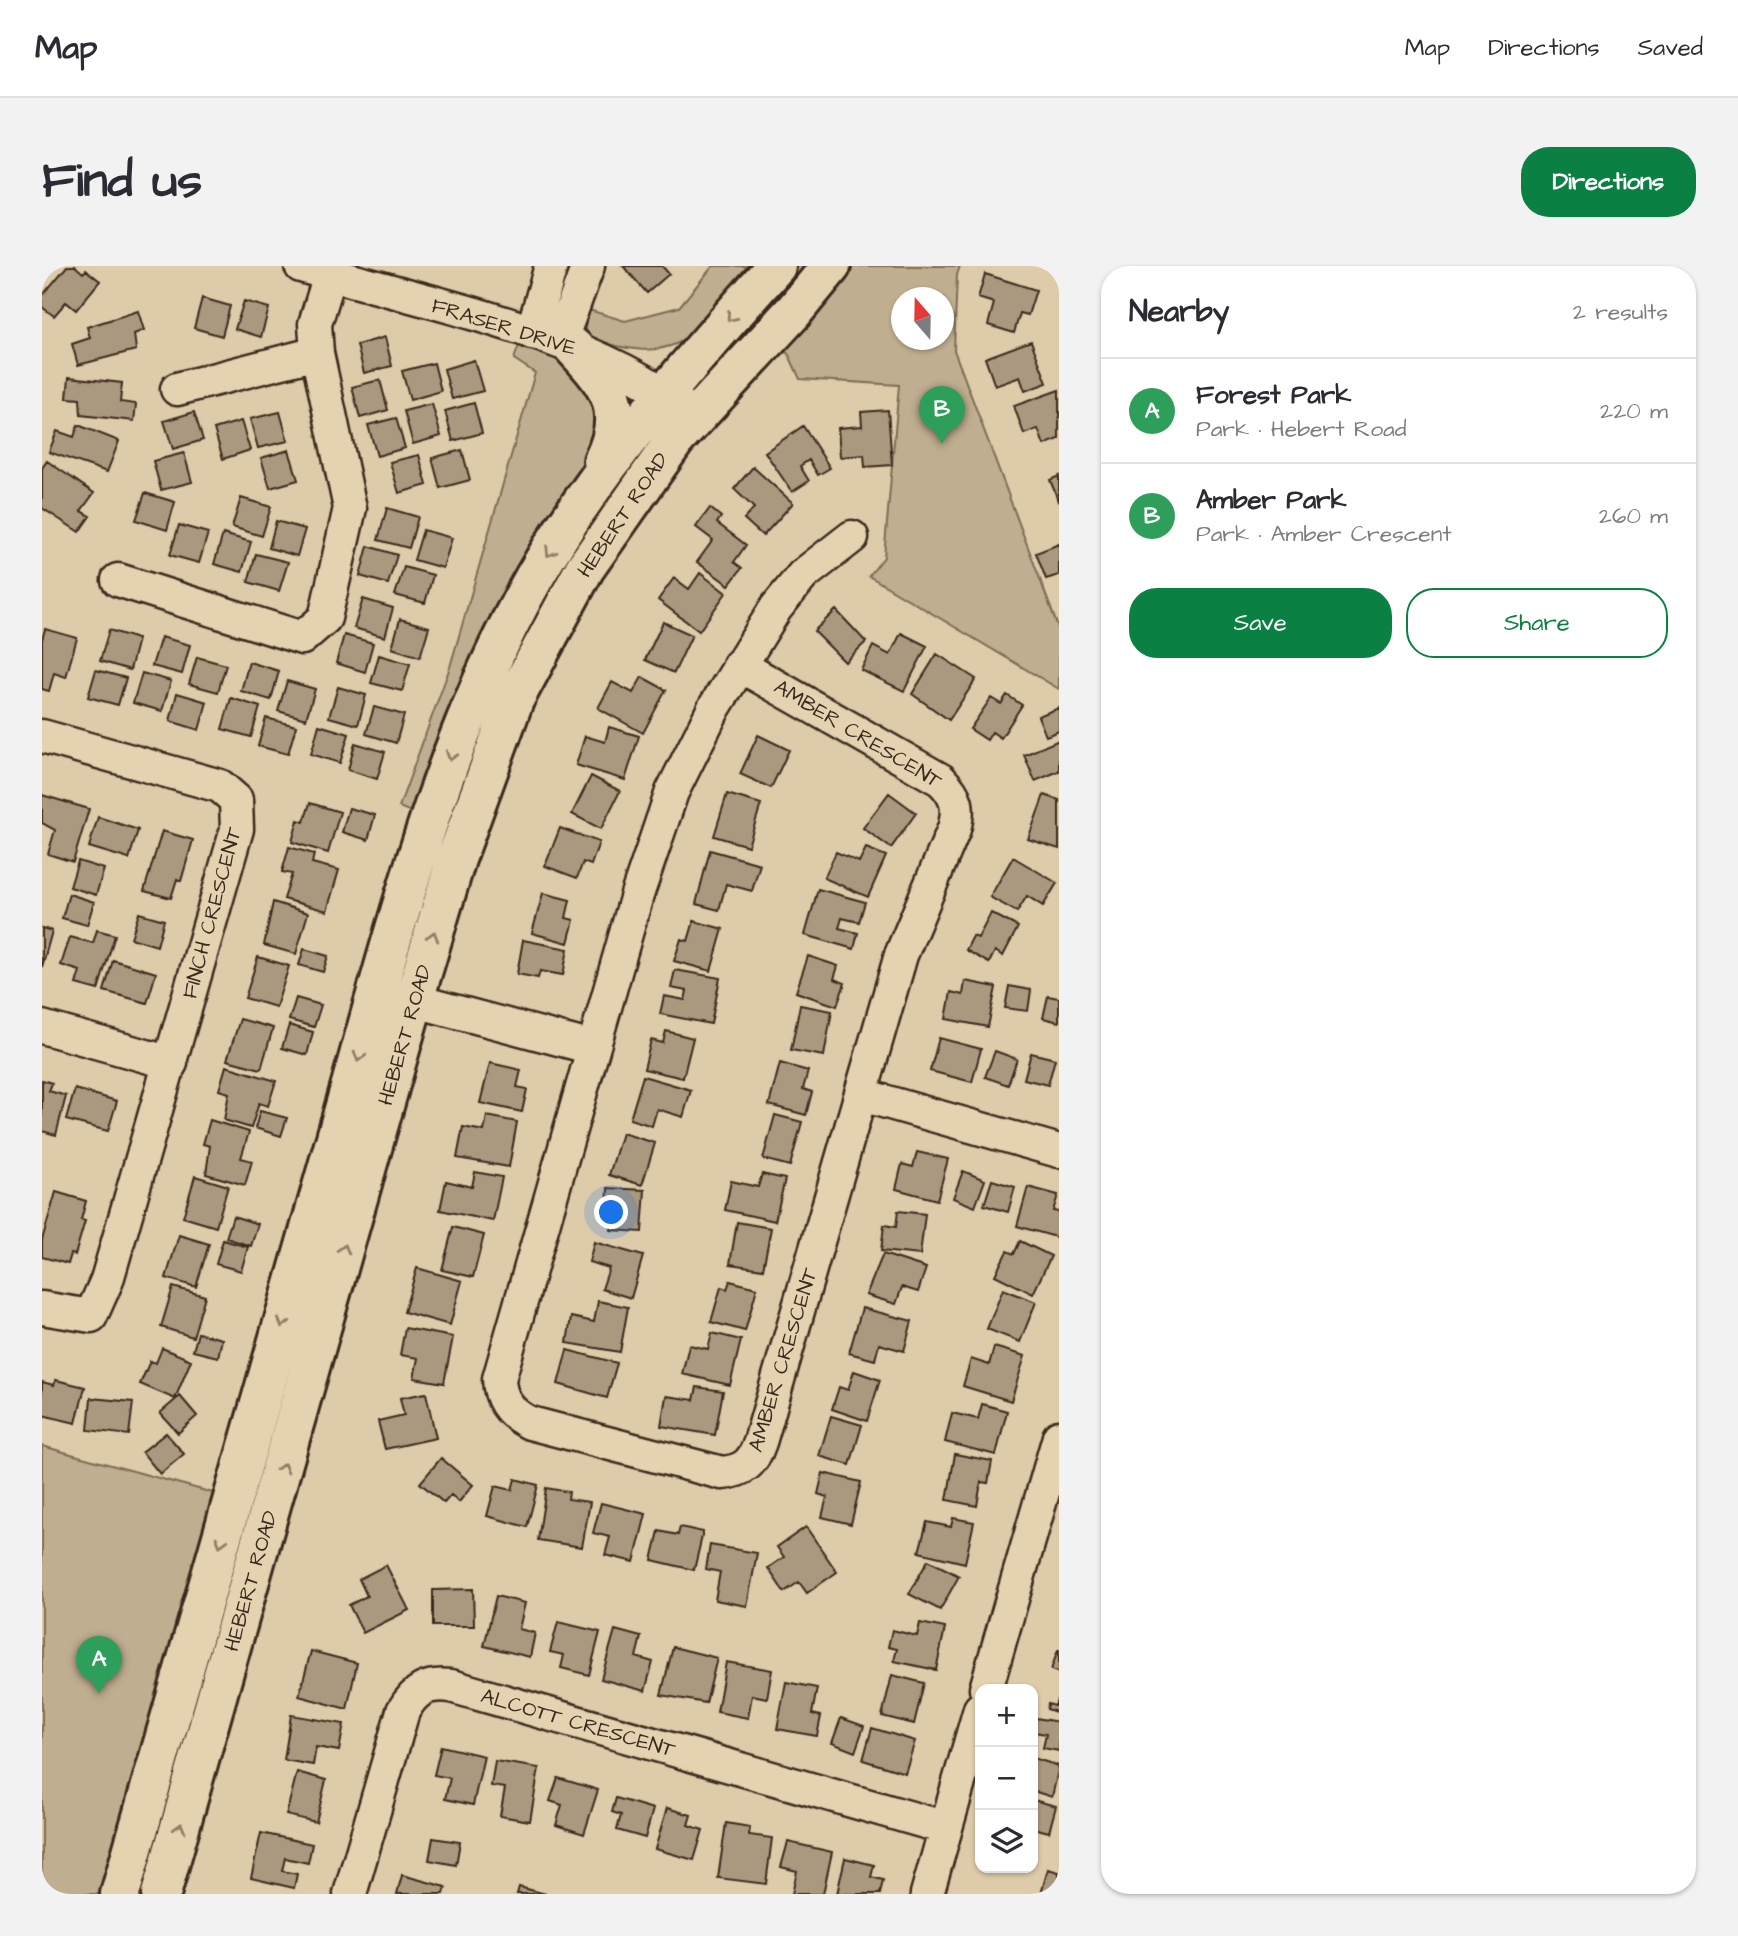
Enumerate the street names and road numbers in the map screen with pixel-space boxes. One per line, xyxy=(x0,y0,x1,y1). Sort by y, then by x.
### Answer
street label: FRASER DRIVE xyxy=(428,291,580,363)
street label: HEBERT ROAD xyxy=(570,446,676,583)
street label: AMBER CRESCENT xyxy=(769,672,948,796)
street label: FINCH CRESCENT xyxy=(175,823,249,1002)
street label: HEBERT ROAD xyxy=(371,961,439,1109)
street label: AMBER CRESCENT xyxy=(741,1264,825,1456)
street label: HEBERT ROAD xyxy=(217,1507,285,1655)
street label: ALCOTT CRESCENT xyxy=(477,1681,679,1765)

